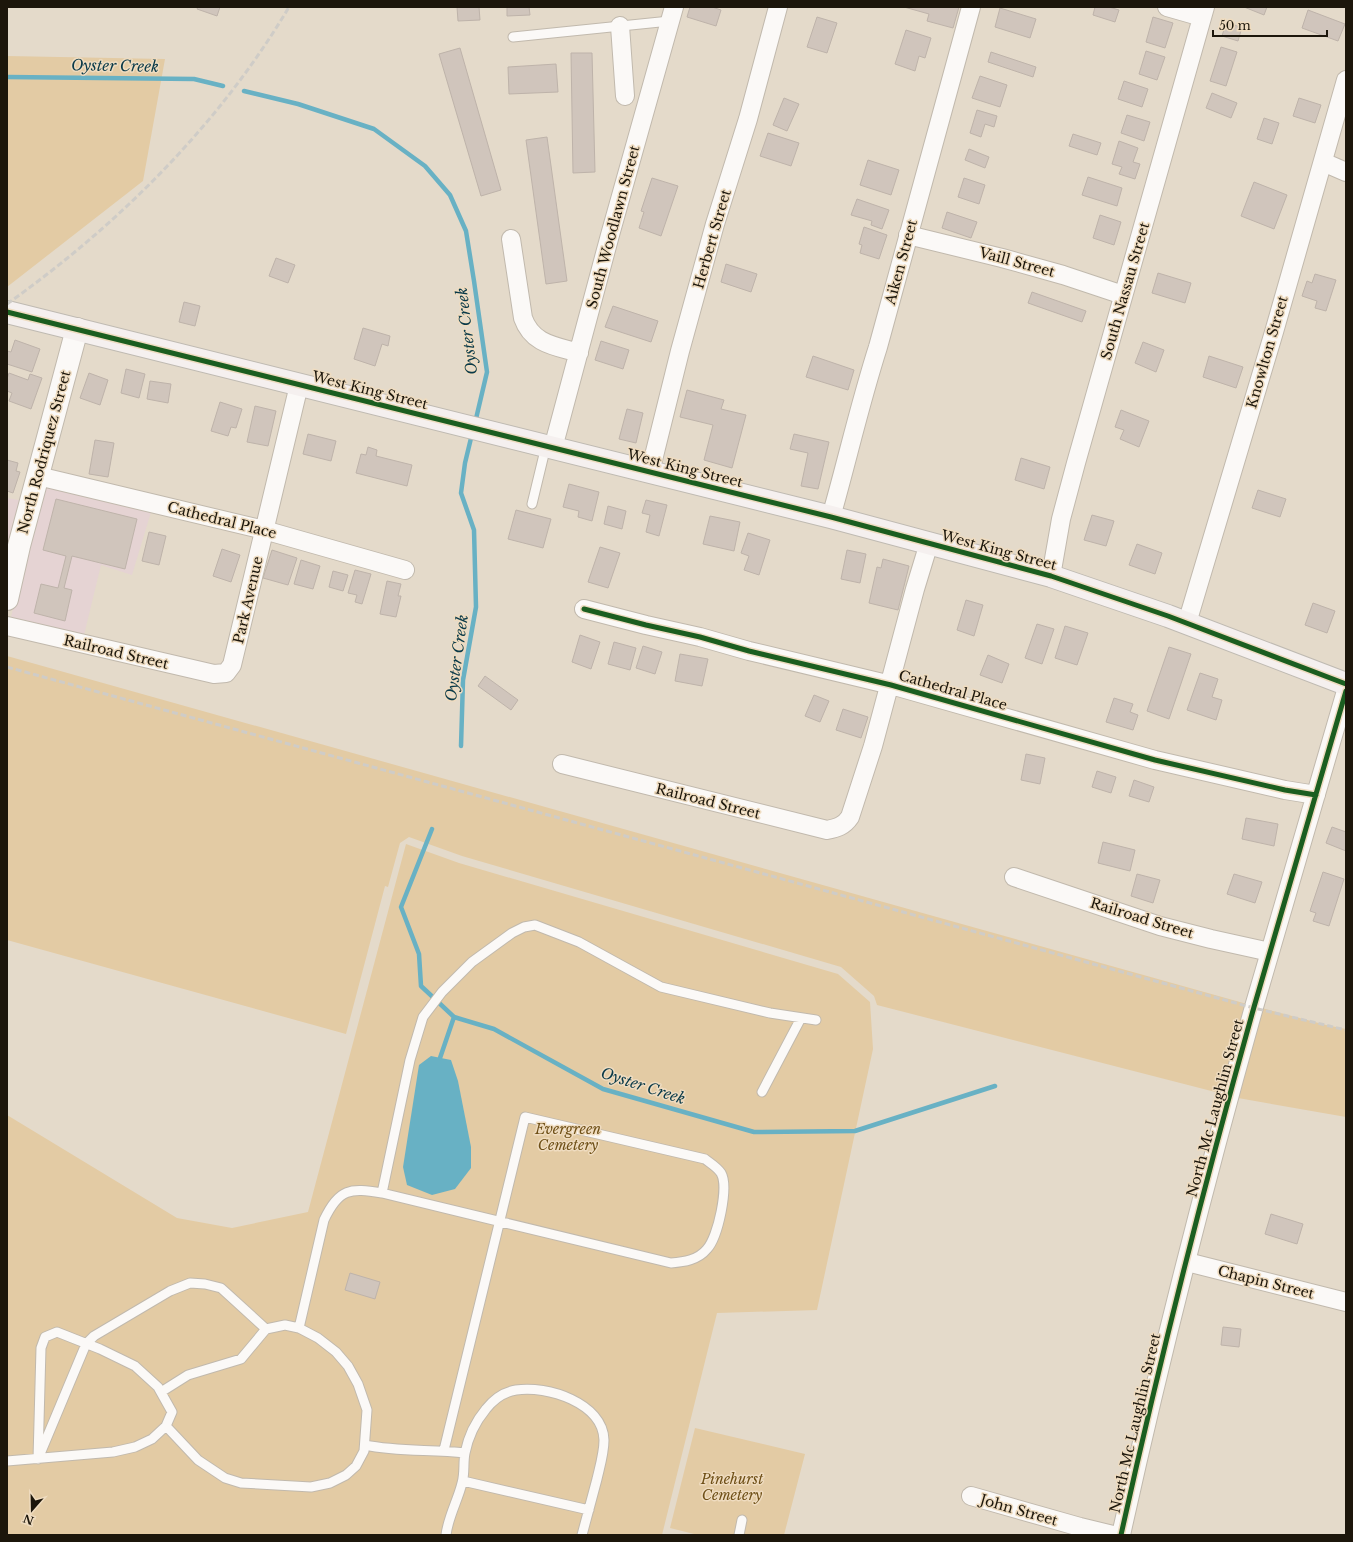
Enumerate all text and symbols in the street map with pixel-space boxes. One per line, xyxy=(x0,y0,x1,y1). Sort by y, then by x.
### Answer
scale bar xyxy=(1213,12,1327,38)
text: 50 m xyxy=(1219,18,1251,33)
water label: Oyster Creek xyxy=(71,55,159,76)
street label: South Woodlawn Street xyxy=(582,142,644,311)
street label: Herbert Street xyxy=(689,187,735,291)
street label: Aiken Street xyxy=(881,217,921,308)
street label: South Nassau Street xyxy=(1097,219,1153,362)
street label: Vaill Street xyxy=(976,243,1057,281)
water label: Oyster Creek xyxy=(452,286,481,376)
street label: Knowlton Street xyxy=(1242,293,1292,410)
street label: West King Street xyxy=(309,367,430,413)
street label: North Rodriquez Street xyxy=(14,368,75,536)
street label: West King Street xyxy=(624,445,745,491)
street label: Cathedral Place xyxy=(166,498,278,542)
street label: West King Street xyxy=(938,526,1059,574)
street label: Park Avenue xyxy=(229,555,267,645)
water label: Oyster Creek xyxy=(441,613,472,703)
street label: Railroad Street xyxy=(62,631,171,673)
street label: Cathedral Place xyxy=(897,666,1009,714)
street label: Railroad Street xyxy=(654,779,763,823)
street label: Railroad Street xyxy=(1088,894,1197,942)
street label: North Mc Laughlin Street xyxy=(1183,1016,1248,1199)
water label: Oyster Creek xyxy=(599,1063,688,1108)
park label: Evergreen Cemetery xyxy=(534,1120,601,1154)
street label: Chapin Street xyxy=(1216,1261,1317,1303)
street label: North Mc Laughlin Street xyxy=(1106,1331,1165,1515)
park label: Pinehurst Cemetery xyxy=(700,1470,764,1504)
north arrow xyxy=(12,1490,52,1530)
street label: John Street xyxy=(976,1490,1060,1530)
text: N xyxy=(21,1511,36,1528)

